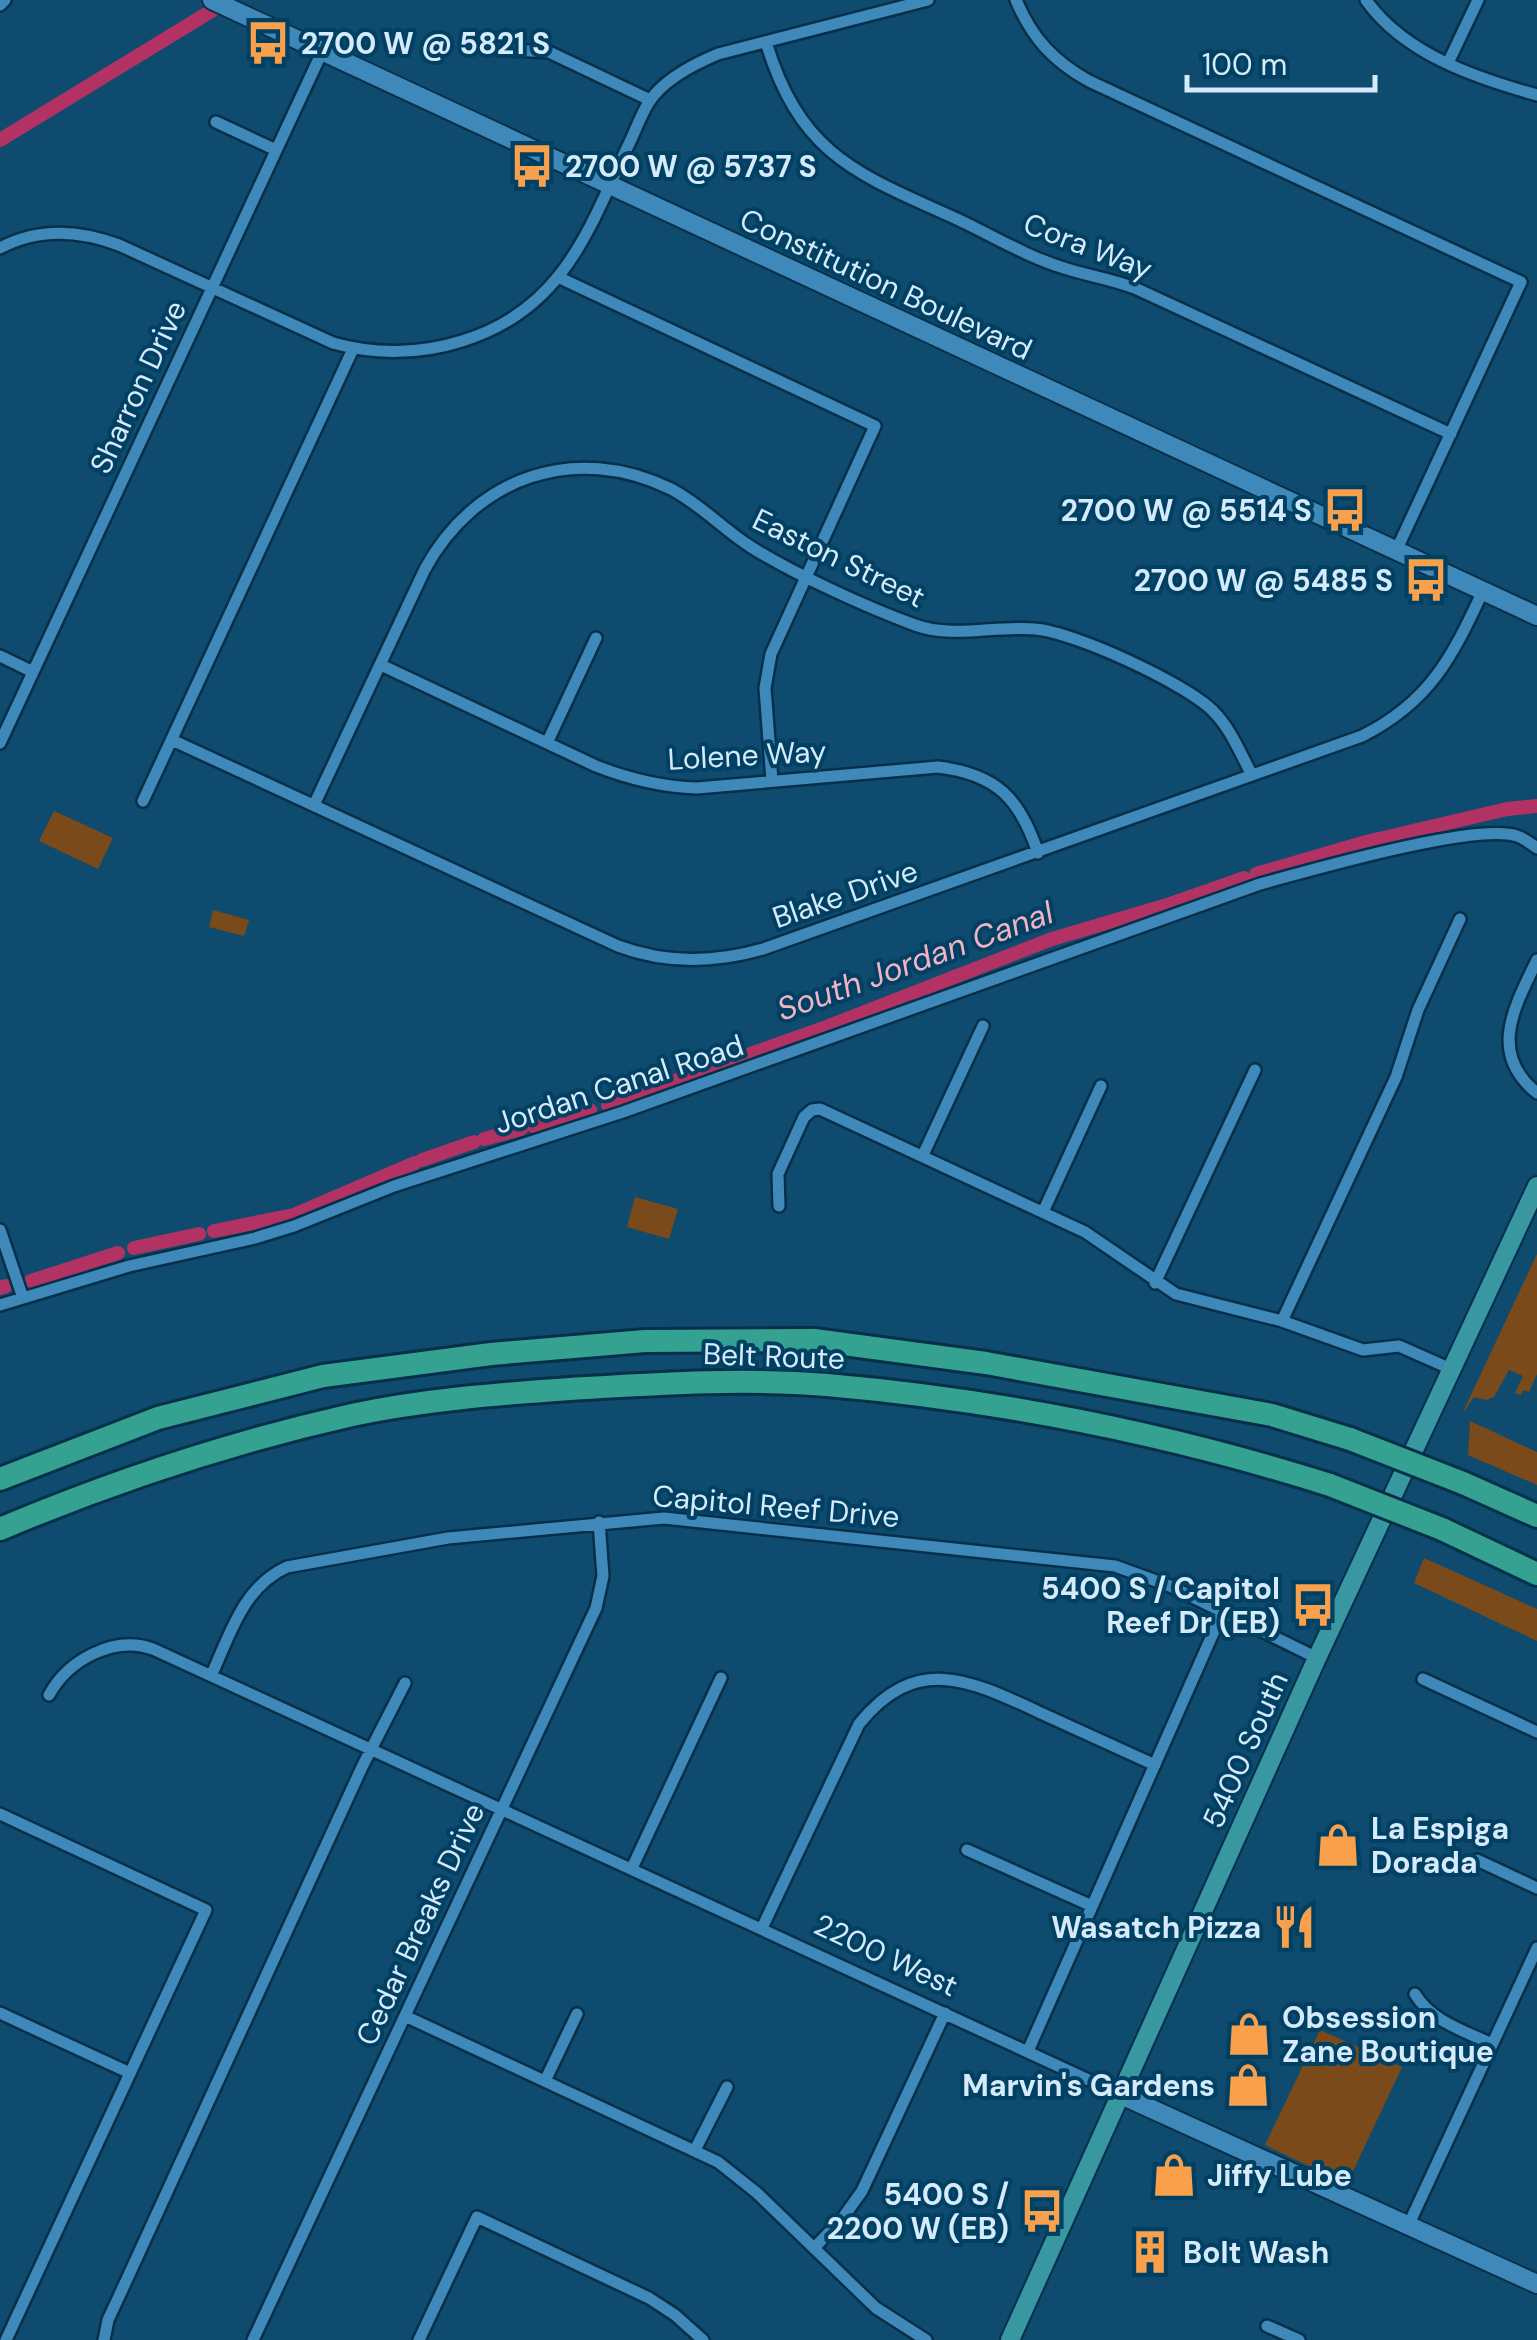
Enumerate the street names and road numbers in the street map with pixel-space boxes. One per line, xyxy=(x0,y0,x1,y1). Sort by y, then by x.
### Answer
street label: Constitution Boulevard xyxy=(734,199,1038,369)
street label: Cora Way xyxy=(1018,204,1158,288)
street label: Sharron Drive xyxy=(81,294,195,480)
street label: Easton Street xyxy=(746,499,932,617)
street label: Lolene Way xyxy=(667,731,828,779)
street label: Blake Drive xyxy=(767,851,923,937)
street label: Jordan Canal Road xyxy=(490,1025,748,1143)
street label: Belt Route xyxy=(702,1334,846,1378)
street label: Capitol Reef Drive xyxy=(651,1476,901,1536)
street label: 5400 South xyxy=(1193,1666,1297,1834)
street label: Cedar Breaks Drive xyxy=(347,1797,493,2051)
street label: 2200 West xyxy=(808,1905,964,2005)

